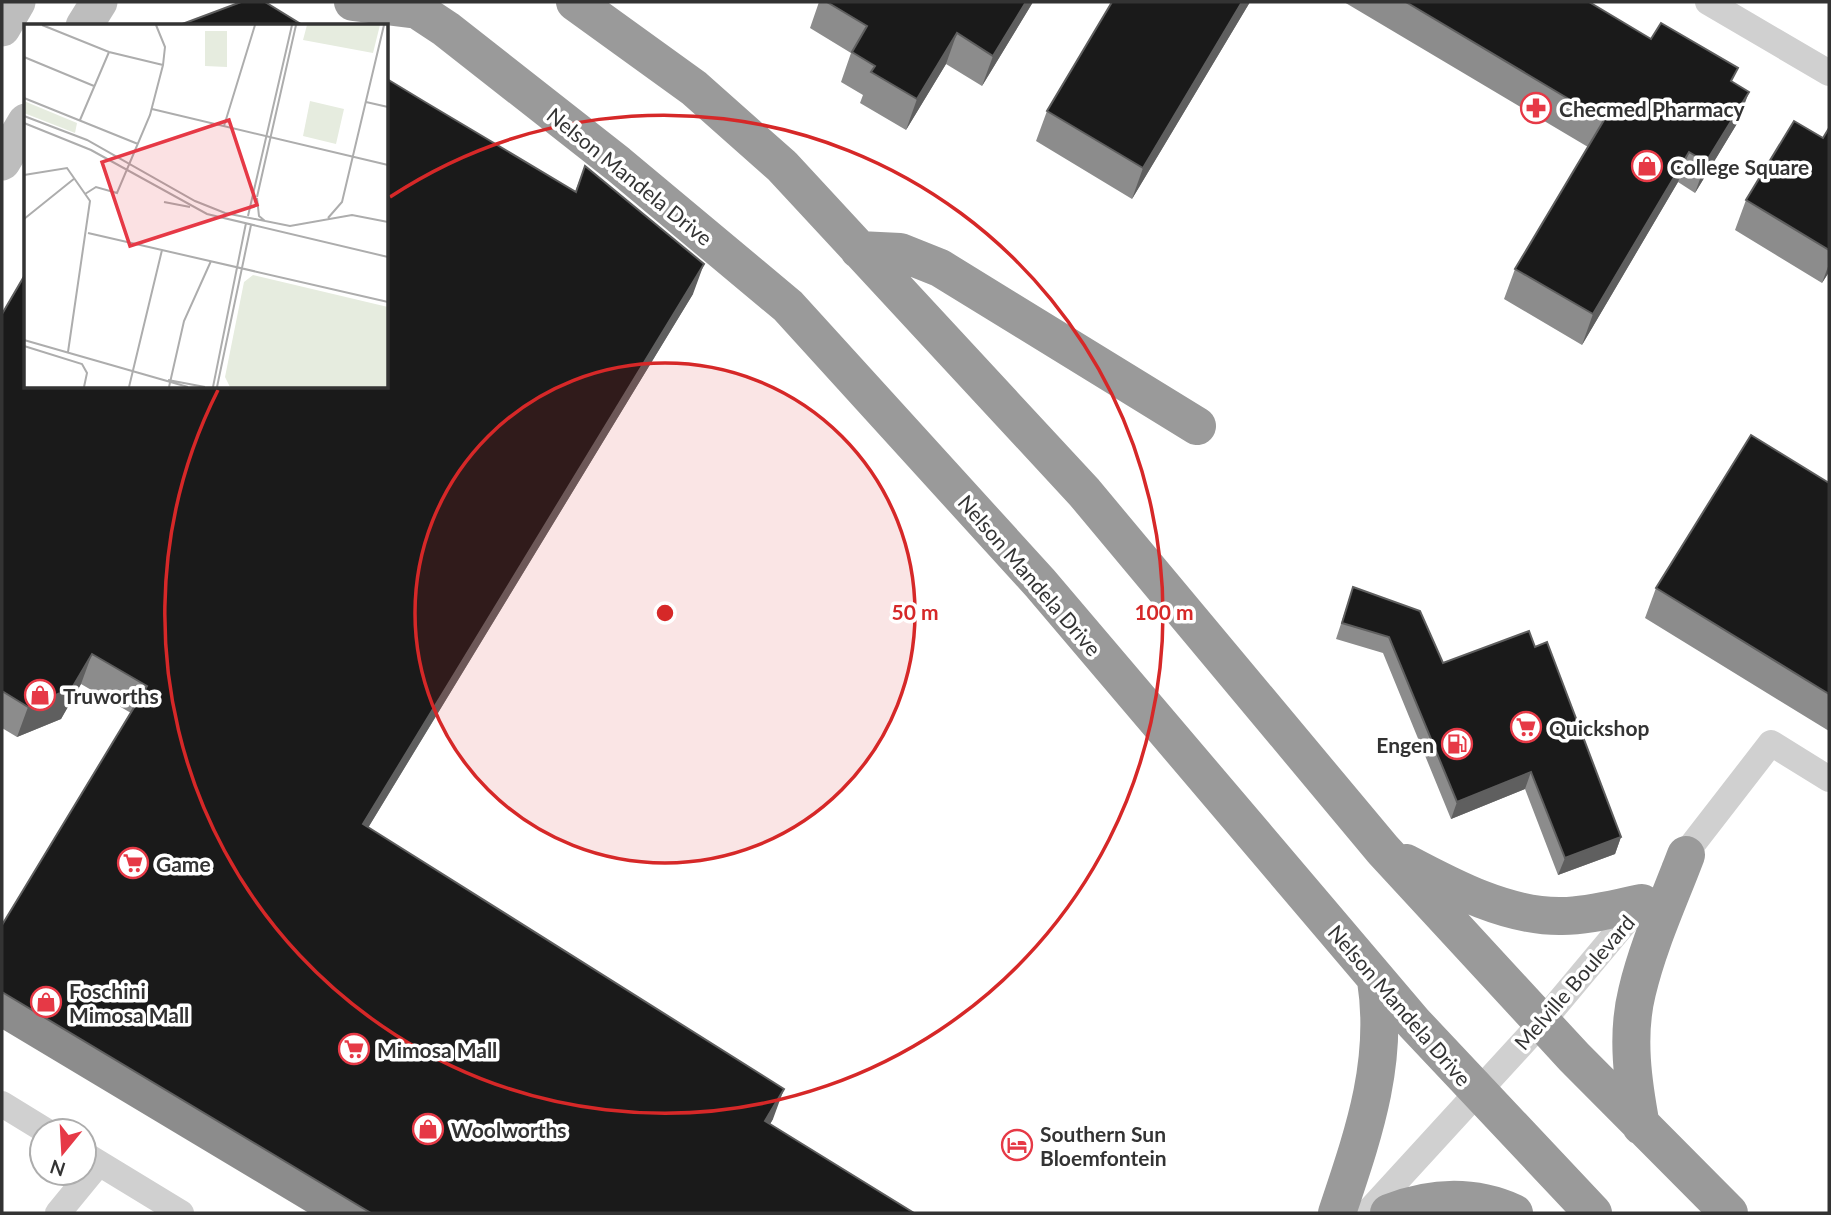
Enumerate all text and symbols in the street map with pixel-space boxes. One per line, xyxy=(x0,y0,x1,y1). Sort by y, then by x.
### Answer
inset map xyxy=(24,24,388,388)
pharmacy icon: Checmed Pharmacy xyxy=(1519,91,1553,125)
place label: Checmed Pharmacy xyxy=(1559,96,1746,121)
street label: Nelson Mandela Drive xyxy=(543,102,717,250)
shop icon: College Square xyxy=(1630,149,1664,183)
place label: College Square xyxy=(1670,154,1809,179)
street label: Nelson Mandela Drive xyxy=(953,489,1107,661)
text: 50 m xyxy=(891,599,939,624)
text: 100 m xyxy=(1134,599,1194,624)
centre of rings xyxy=(653,601,677,625)
shop icon: Truworths xyxy=(23,678,57,712)
place label: Truworths xyxy=(63,683,159,708)
supermarket icon: Quickshop xyxy=(1509,710,1543,744)
place label: Quickshop xyxy=(1549,715,1649,740)
fuel station icon: Engen xyxy=(1440,727,1474,761)
place label: Engen xyxy=(1376,732,1434,757)
supermarket icon: Game xyxy=(116,846,150,880)
place label: Game xyxy=(156,851,211,876)
street label: Melville Boulevard xyxy=(1509,910,1639,1054)
street label: Nelson Mandela Drive xyxy=(1323,919,1477,1091)
place label: Foschini Mimosa Mall xyxy=(69,978,189,1027)
shop icon: Foschini Mimosa Mall xyxy=(29,985,63,1019)
supermarket icon: Mimosa Mall xyxy=(337,1032,371,1066)
place label: Mimosa Mall xyxy=(377,1037,497,1062)
shop icon: Woolworths xyxy=(411,1112,445,1146)
north arrow xyxy=(28,1117,98,1187)
place label: Woolworths xyxy=(451,1117,567,1142)
place label: Southern Sun Bloemfontein xyxy=(1040,1121,1167,1170)
hotel icon: Southern Sun Bloemfontein xyxy=(1000,1128,1034,1162)
text: N xyxy=(47,1155,68,1182)

